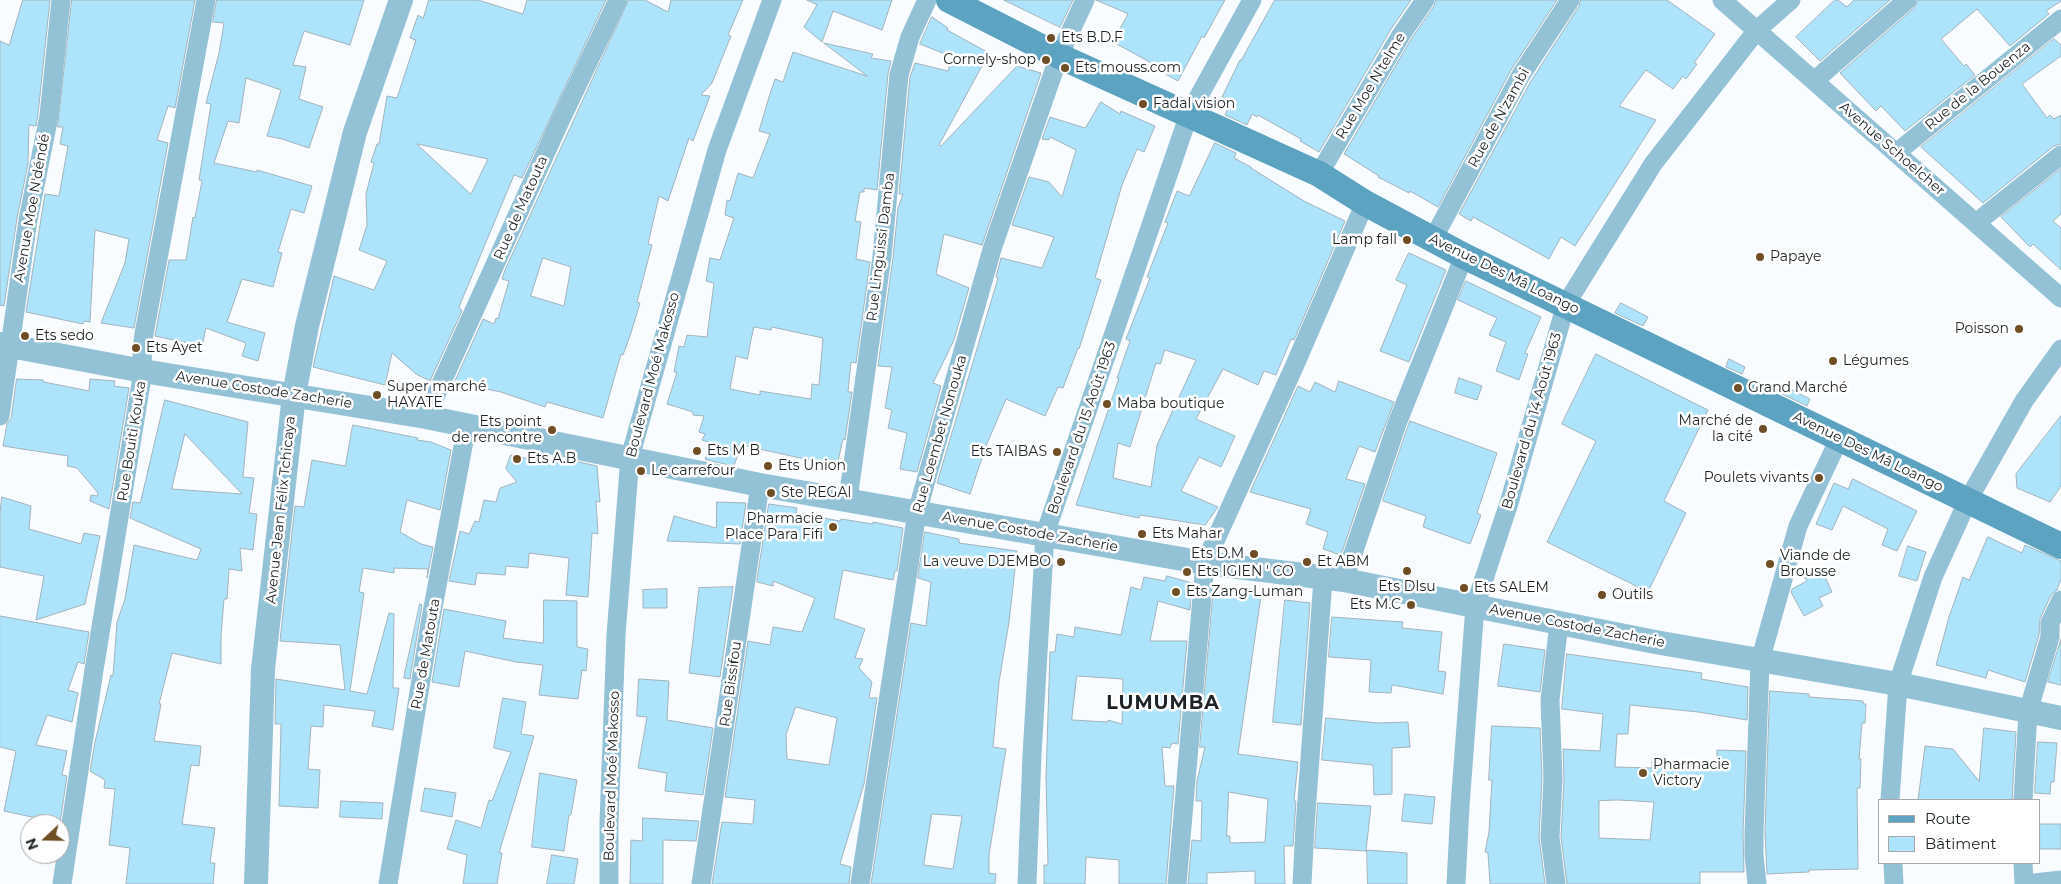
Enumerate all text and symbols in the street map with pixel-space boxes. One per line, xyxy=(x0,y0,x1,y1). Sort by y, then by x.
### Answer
place label: Ets B.D.F xyxy=(1061,30,1123,46)
street label: Rue Moe N'telme xyxy=(1333,30,1409,142)
marker: Ets B.D.F xyxy=(1045,32,1057,44)
street label: Rue de la Bouenza xyxy=(1922,38,2034,134)
place label: Cornely-shop xyxy=(943,52,1036,68)
marker: Cornely-shop xyxy=(1040,54,1052,66)
place label: Ets mouss.com xyxy=(1075,60,1181,76)
marker: Ets mouss.com xyxy=(1059,62,1071,74)
street label: Rue de N'zambi xyxy=(1465,65,1533,171)
place label: Fadal vision xyxy=(1153,96,1235,112)
marker: Fadal vision xyxy=(1137,98,1149,110)
street label: Avenue Schoelcher xyxy=(1836,98,1948,200)
street label: Avenue Moe N'déndé xyxy=(11,133,53,283)
street label: Rue de Matouta xyxy=(491,153,551,263)
street label: Rue Linguissi Damba xyxy=(864,172,898,322)
street label: Avenue Des Mâ Loango xyxy=(1426,230,1582,318)
place label: Lamp fall xyxy=(1332,232,1397,248)
marker: Lamp fall xyxy=(1401,234,1413,246)
place label: Papaye xyxy=(1770,249,1821,265)
marker: Papaye xyxy=(1754,251,1766,263)
street label: Boulevard Moé Makosso xyxy=(623,291,683,459)
place label: Poisson xyxy=(1955,321,2009,337)
marker: Poisson xyxy=(2013,323,2025,335)
place label: Ets sedo xyxy=(35,328,94,344)
marker: Ets sedo xyxy=(19,330,31,342)
street label: Boulevard du 14 Août 1963 xyxy=(1499,331,1565,511)
street label: Boulevard du 15 Août 1963 xyxy=(1044,339,1120,517)
place label: Ets Ayet xyxy=(146,340,203,356)
marker: Ets Ayet xyxy=(130,342,142,354)
street label: Rue Loembet Nonouka xyxy=(909,353,971,515)
place label: Légumes xyxy=(1843,353,1909,369)
marker: Légumes xyxy=(1827,355,1839,367)
street label: Avenue Costode Zacherie xyxy=(175,368,353,412)
place label: Super marché HAYATE xyxy=(387,379,486,412)
street label: Rue Bouiti Kouka xyxy=(114,380,150,502)
place label: Grand Marché xyxy=(1748,380,1848,396)
marker: Grand Marché xyxy=(1732,382,1744,394)
marker: Super marché HAYATE xyxy=(371,389,383,401)
place label: Maba boutique xyxy=(1117,396,1224,412)
marker: Maba boutique xyxy=(1101,398,1113,410)
street label: Avenue Des Mâ Loango xyxy=(1790,408,1946,496)
place label: Marché de la cité xyxy=(1679,413,1753,446)
place label: Ets point de rencontre xyxy=(451,414,542,447)
street label: Avenue Jean Félix Tchicaya xyxy=(263,415,299,605)
marker: Marché de la cité xyxy=(1757,423,1769,435)
marker: Ets point de rencontre xyxy=(546,424,558,436)
place label: Ets M B xyxy=(707,443,760,459)
place label: Ets TAIBAS xyxy=(971,444,1047,460)
marker: Ets M B xyxy=(691,445,703,457)
marker: Ets TAIBAS xyxy=(1051,446,1063,458)
place label: Ets A.B xyxy=(527,451,576,467)
marker: Ets A.B xyxy=(511,453,523,465)
place label: Ets Union xyxy=(778,458,846,474)
marker: Ets Union xyxy=(762,460,774,472)
place label: Le carrefour xyxy=(651,463,735,479)
marker: Le carrefour xyxy=(635,465,647,477)
place label: Poulets vivants xyxy=(1704,470,1809,486)
marker: Poulets vivants xyxy=(1813,472,1825,484)
place label: Ste REGAl xyxy=(781,485,851,501)
marker: Ste REGAl xyxy=(765,487,777,499)
street label: Avenue Costode Zacherie xyxy=(941,508,1119,556)
place label: Pharmacie Place Para Fifi xyxy=(725,511,823,544)
marker: Pharmacie Place Para Fifi xyxy=(827,521,839,533)
place label: Ets Mahar xyxy=(1152,526,1222,542)
marker: Ets Mahar xyxy=(1136,528,1148,540)
place label: Ets D.M xyxy=(1191,546,1244,562)
marker: Ets D.M xyxy=(1248,548,1260,560)
place label: Viande de Brousse xyxy=(1780,548,1851,580)
place label: La veuve DJEMBO xyxy=(923,554,1051,570)
place label: Et ABM xyxy=(1317,554,1369,570)
marker: La veuve DJEMBO xyxy=(1055,556,1067,568)
marker: Et ABM xyxy=(1301,556,1313,568)
marker: Viande de Brousse xyxy=(1764,558,1776,570)
place label: Ets IGIEN ' CO xyxy=(1197,564,1294,580)
marker: Ets DIsu xyxy=(1401,565,1413,577)
marker: Ets IGIEN ' CO xyxy=(1181,566,1193,578)
place label: Ets DIsu xyxy=(1378,579,1436,595)
place label: Ets SALEM xyxy=(1474,580,1549,596)
marker: Ets SALEM xyxy=(1458,582,1470,594)
place label: Ets Zang-Luman xyxy=(1186,584,1303,600)
marker: Ets Zang-Luman xyxy=(1170,586,1182,598)
place label: Outils xyxy=(1612,587,1653,603)
marker: Outils xyxy=(1596,589,1608,601)
street label: Rue de Matouta xyxy=(408,597,444,711)
place label: Ets M.C xyxy=(1350,597,1401,613)
marker: Ets M.C xyxy=(1405,599,1417,611)
street label: Avenue Costode Zacherie xyxy=(1488,601,1666,651)
street label: Rue Bissifou xyxy=(717,640,745,728)
street label: Boulevard Moé Makosso xyxy=(601,691,623,861)
district label: LUMUMBA xyxy=(1105,692,1221,714)
place label: Pharmacie Victory xyxy=(1653,757,1729,790)
marker: Pharmacie Victory xyxy=(1637,767,1649,779)
legend xyxy=(1878,799,2041,864)
text: Route xyxy=(1925,809,1970,828)
north arrow xyxy=(20,814,70,864)
text: Bâtiment xyxy=(1925,834,1997,853)
text: N xyxy=(22,836,42,853)

